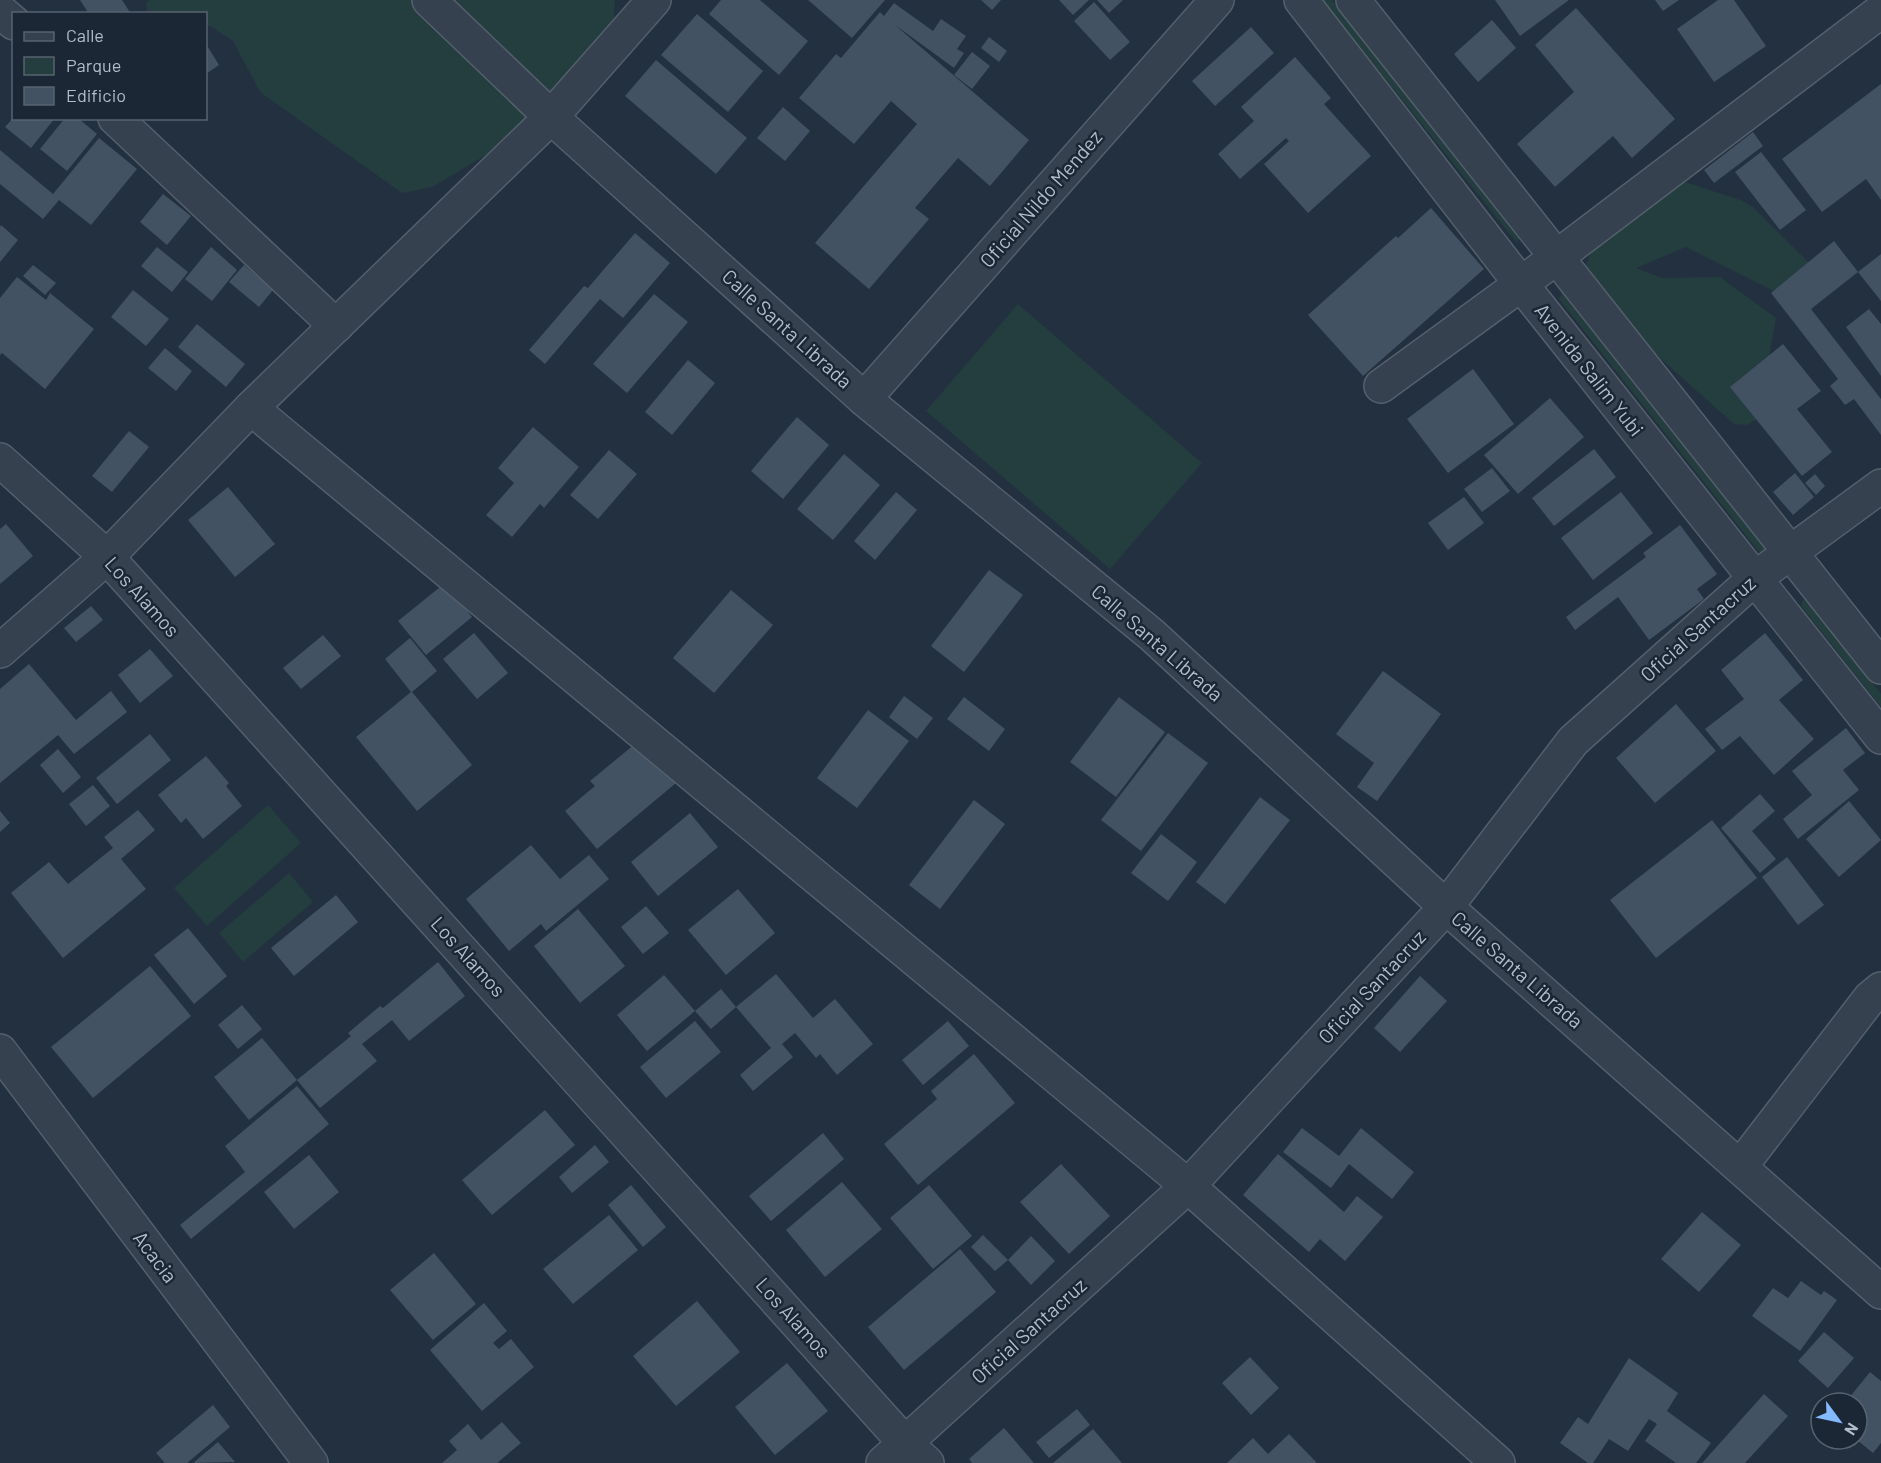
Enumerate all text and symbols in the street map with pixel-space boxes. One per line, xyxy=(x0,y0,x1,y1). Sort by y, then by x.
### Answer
legend xyxy=(12,12,207,120)
text: Calle xyxy=(66,24,104,46)
text: Parque xyxy=(66,54,121,76)
text: Edificio xyxy=(66,84,126,106)
street label: Oficial Nildo Mendez xyxy=(974,125,1106,272)
street label: Calle Santa Librada xyxy=(718,264,857,393)
street label: Avenida Salim Yubi xyxy=(1530,298,1649,441)
street label: Los Alamos xyxy=(100,551,185,641)
street label: Oficial Santacruz xyxy=(1635,570,1760,686)
street label: Calle Santa Librada xyxy=(1087,579,1228,706)
street label: Calle Santa Librada xyxy=(1447,906,1588,1033)
street label: Los Alamos xyxy=(426,911,511,1001)
street label: Oficial Santacruz xyxy=(1313,925,1430,1048)
street label: Acacia xyxy=(129,1226,183,1287)
street label: Los Alamos xyxy=(751,1272,836,1362)
street label: Oficial Santacruz xyxy=(966,1272,1091,1388)
north arrow xyxy=(1809,1391,1869,1451)
text: N xyxy=(1841,1420,1863,1439)

